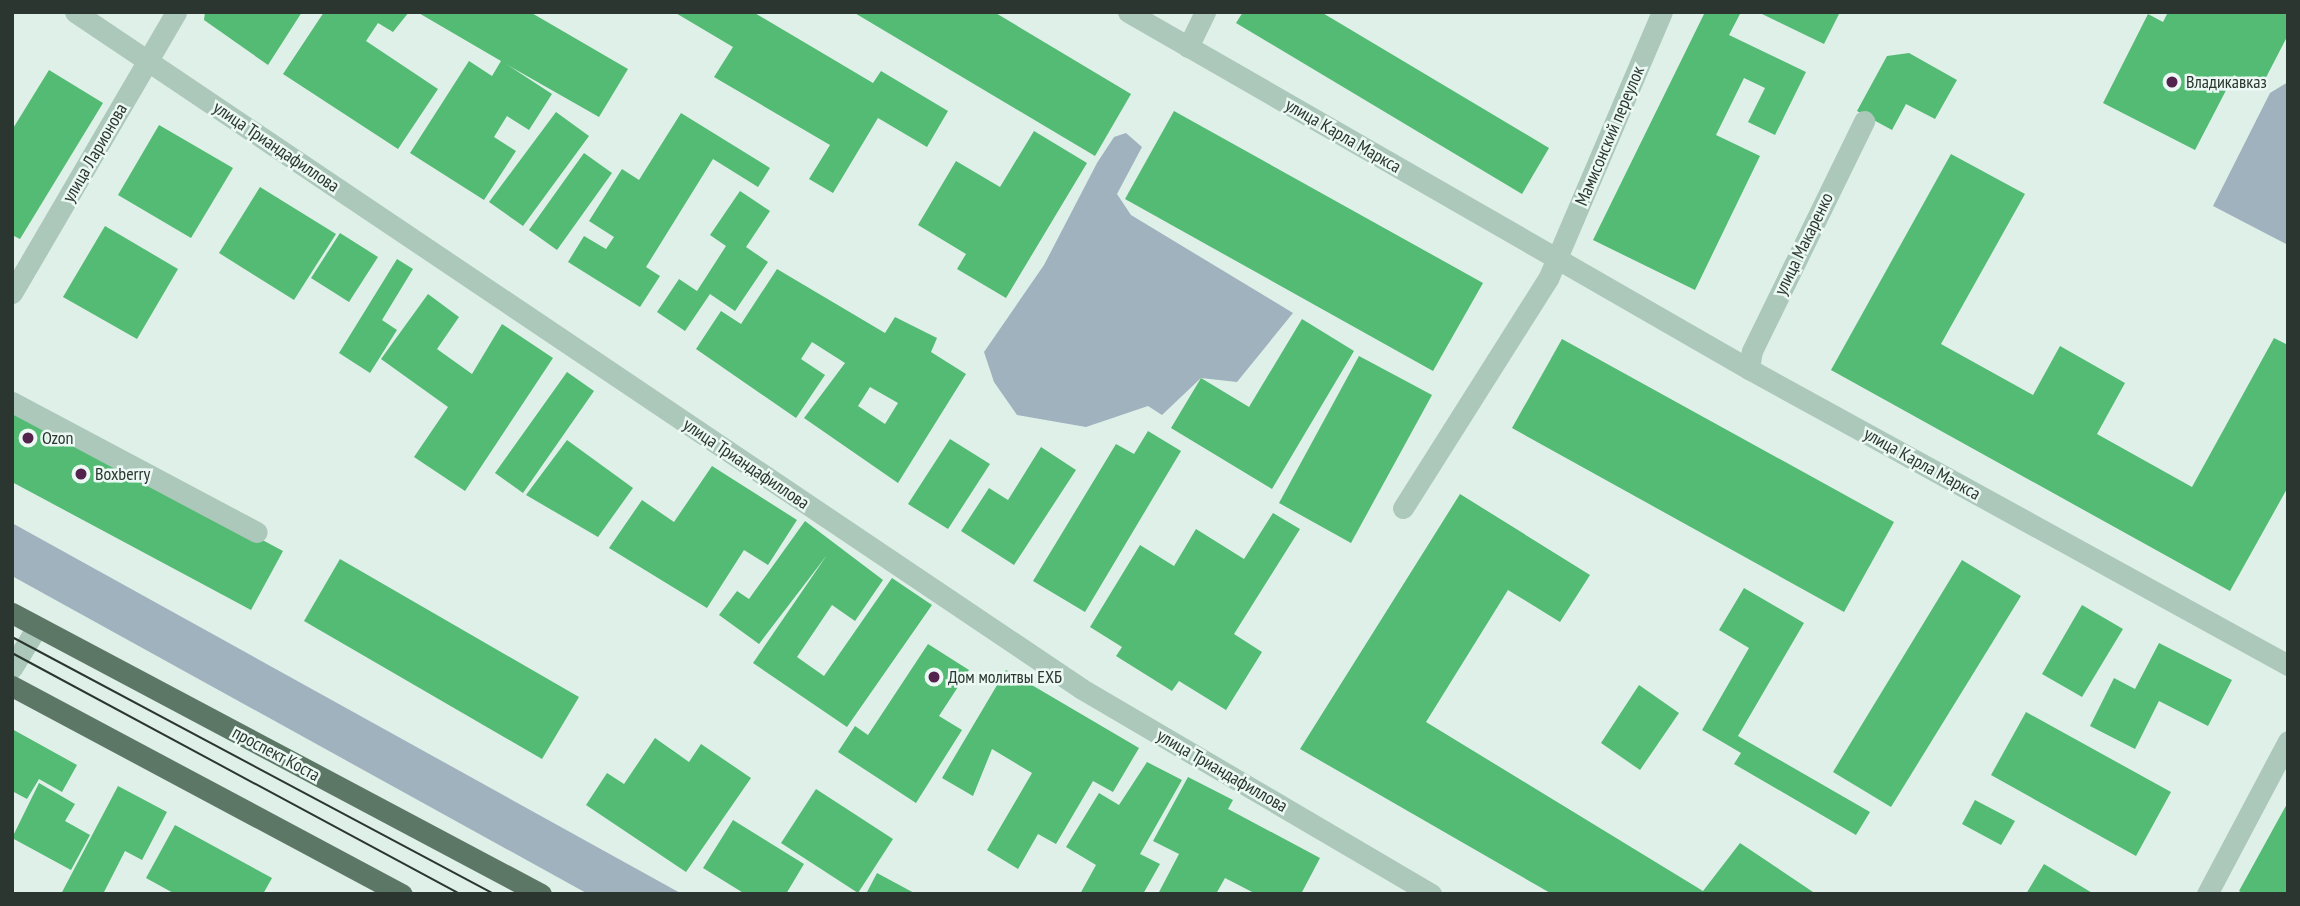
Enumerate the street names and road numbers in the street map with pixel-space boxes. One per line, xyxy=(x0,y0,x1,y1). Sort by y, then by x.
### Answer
street label: Мамисонский переулок xyxy=(1571,63,1649,209)
street label: улица Карла Маркса xyxy=(1281,94,1405,178)
street label: улица Триандафиллова xyxy=(209,97,343,197)
street label: улица Ларионова xyxy=(58,100,132,206)
street label: улица Макаренко xyxy=(1770,189,1838,299)
street label: улица Триандафиллова xyxy=(679,414,813,514)
street label: улица Карла Маркса xyxy=(1860,423,1984,505)
street label: проспект Коста xyxy=(228,722,324,786)
street label: улица Триандафиллова xyxy=(1153,725,1291,817)

